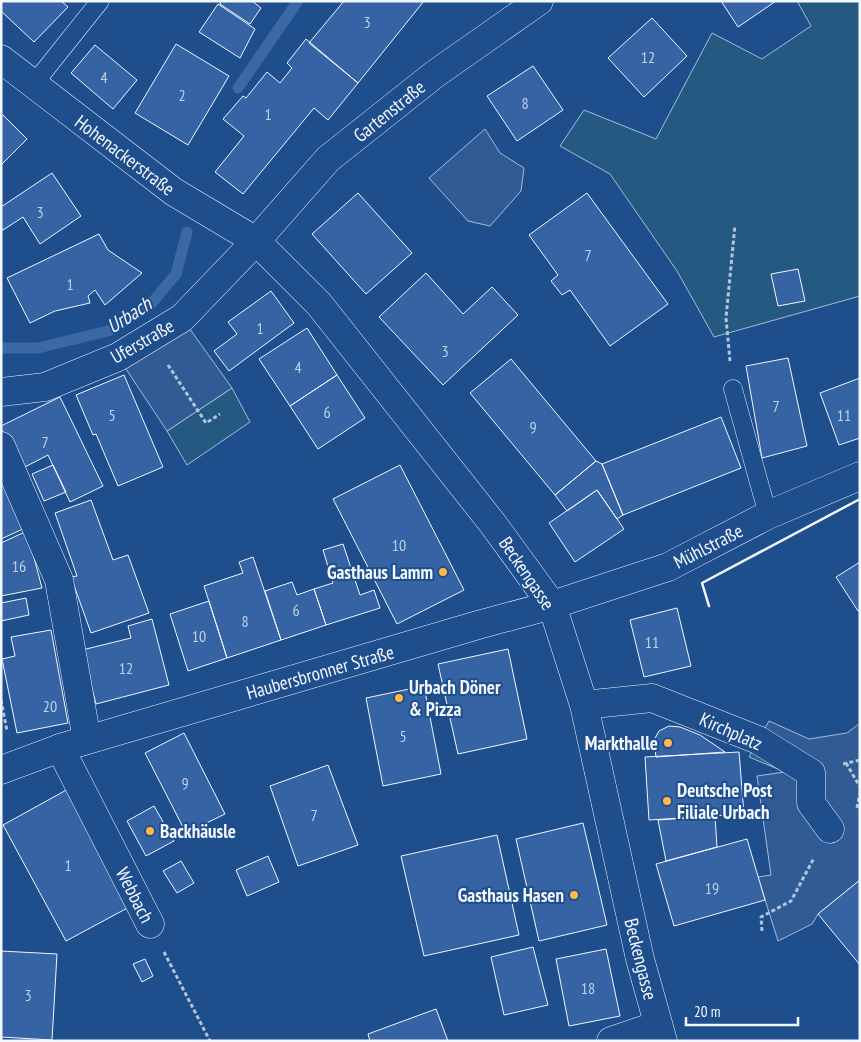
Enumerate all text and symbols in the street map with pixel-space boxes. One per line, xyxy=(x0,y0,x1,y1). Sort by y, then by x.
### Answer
house number: 3 xyxy=(363,12,371,32)
house number: 12 xyxy=(641,47,655,67)
house number: 4 xyxy=(100,67,108,87)
street label: Gartenstraße xyxy=(348,75,430,147)
house number: 2 xyxy=(178,85,186,105)
house number: 8 xyxy=(521,93,529,113)
house number: 1 xyxy=(264,104,272,124)
street label: Hohenackerstraße xyxy=(70,110,180,201)
house number: 3 xyxy=(36,202,44,222)
house number: 7 xyxy=(584,245,592,265)
house number: 1 xyxy=(66,274,74,294)
water label: Urbach xyxy=(102,290,157,339)
street label: Uferstraße xyxy=(106,313,178,369)
house number: 1 xyxy=(256,318,264,338)
house number: 3 xyxy=(441,341,449,361)
house number: 4 xyxy=(294,357,302,377)
house number: 7 xyxy=(772,396,780,416)
house number: 6 xyxy=(323,402,331,422)
house number: 5 xyxy=(108,405,116,425)
house number: 11 xyxy=(837,405,851,425)
house number: 9 xyxy=(529,417,537,437)
house number: 7 xyxy=(41,432,49,452)
street label: Mühlstraße xyxy=(669,518,747,574)
street label: Beckengasse xyxy=(494,532,560,614)
house number: 10 xyxy=(392,535,406,555)
house number: 16 xyxy=(12,556,26,576)
place label: Gasthaus Lamm xyxy=(327,560,433,584)
marker: Gasthaus Lamm xyxy=(437,566,449,578)
house number: 6 xyxy=(292,600,300,620)
house number: 8 xyxy=(241,611,249,631)
house number: 10 xyxy=(192,626,206,646)
house number: 11 xyxy=(645,632,659,652)
street label: Haubersbronner Straße xyxy=(243,639,397,705)
house number: 12 xyxy=(119,658,133,678)
place label: Urbach Döner & Pizza xyxy=(409,675,501,721)
marker: Urbach Döner & Pizza xyxy=(393,692,405,704)
house number: 20 xyxy=(43,696,57,716)
street label: Kirchplatz xyxy=(696,707,766,755)
house number: 5 xyxy=(399,726,407,746)
place label: Markthalle xyxy=(585,731,658,755)
marker: Markthalle xyxy=(662,737,674,749)
house number: 9 xyxy=(181,773,189,793)
place label: Deutsche Post Filiale Urbach xyxy=(677,778,773,824)
marker: Deutsche Post Filiale Urbach xyxy=(661,795,673,807)
house number: 7 xyxy=(310,805,318,825)
place label: Backhäusle xyxy=(160,819,236,843)
marker: Backhäusle xyxy=(144,825,156,837)
house number: 1 xyxy=(64,855,72,875)
street label: Webbach xyxy=(111,863,159,927)
house number: 19 xyxy=(705,878,719,898)
place label: Gasthaus Hasen xyxy=(458,883,564,907)
marker: Gasthaus Hasen xyxy=(568,889,580,901)
street label: Beckengasse xyxy=(619,916,663,1002)
house number: 18 xyxy=(581,978,595,998)
house number: 3 xyxy=(24,985,32,1005)
scale bar xyxy=(686,994,798,1026)
text: 20 m xyxy=(694,1002,720,1021)

